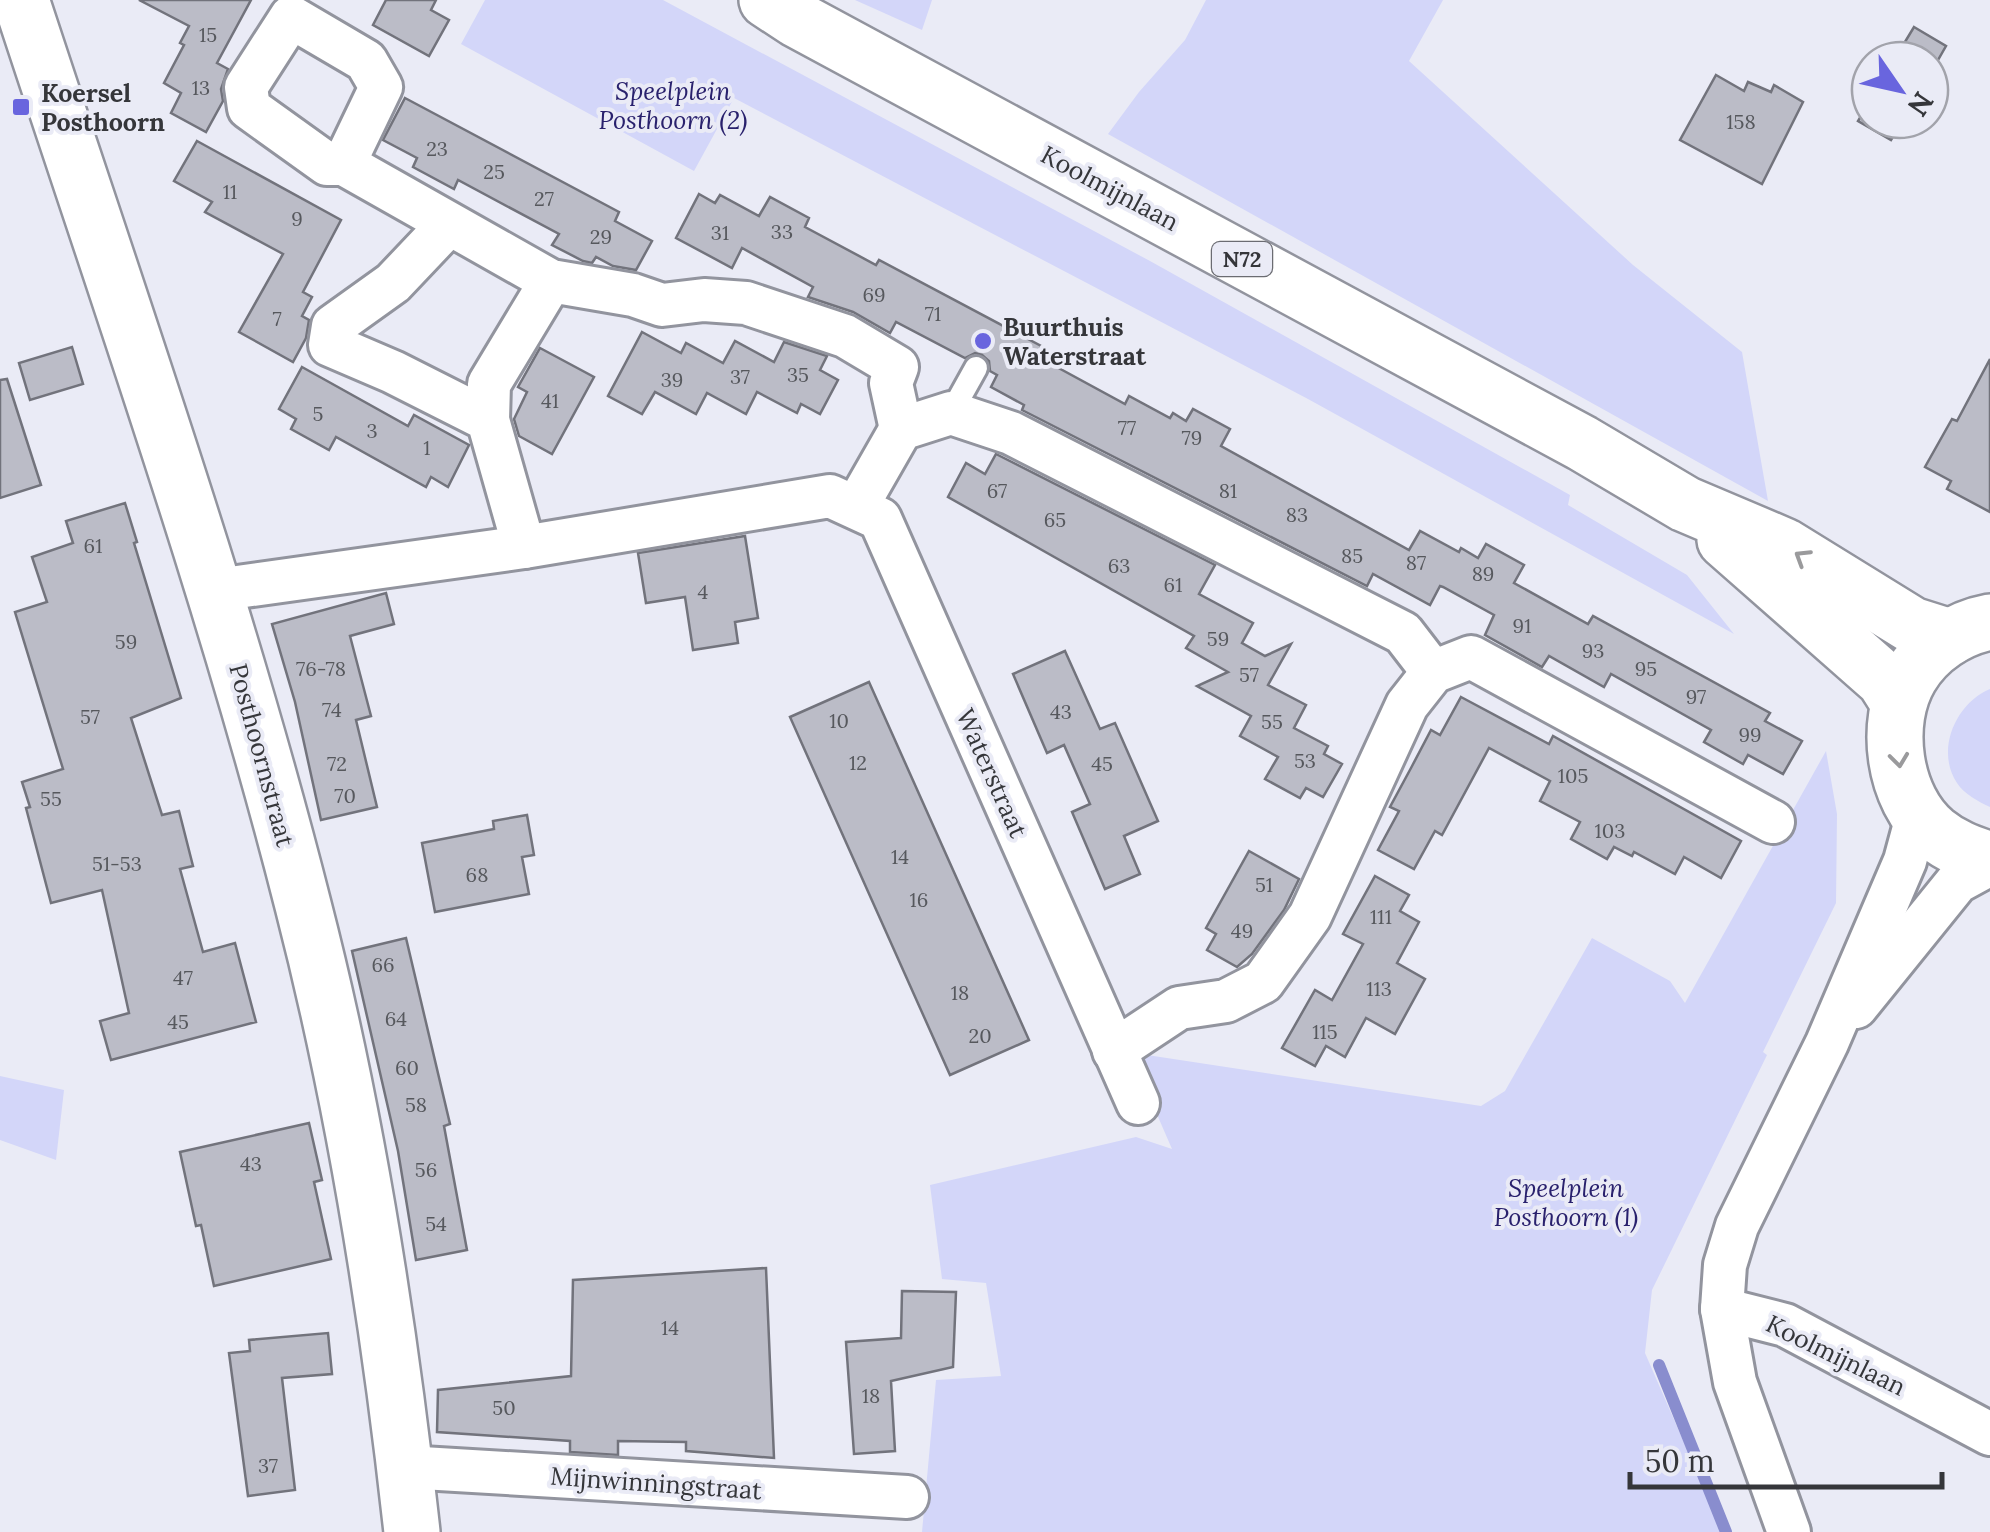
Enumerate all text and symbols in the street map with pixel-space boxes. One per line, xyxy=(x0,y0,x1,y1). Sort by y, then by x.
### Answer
house number: 15 xyxy=(199,22,217,47)
north arrow xyxy=(1850,40,1950,140)
house number: 13 xyxy=(192,75,210,100)
park label: Speelplein Posthoorn (2) xyxy=(598,75,748,136)
place label: Koersel Posthoorn xyxy=(41,77,165,138)
text: N xyxy=(1900,85,1942,123)
marker: Koersel Posthoorn xyxy=(10,96,32,118)
house number: 158 xyxy=(1726,109,1756,134)
house number: 23 xyxy=(426,136,448,161)
street label: Koolmijnlaan xyxy=(1036,138,1184,238)
house number: 25 xyxy=(483,159,505,184)
house number: 11 xyxy=(223,179,237,204)
house number: 27 xyxy=(534,186,554,211)
house number: 9 xyxy=(291,206,303,231)
house number: 33 xyxy=(771,219,793,244)
house number: 31 xyxy=(711,220,729,245)
house number: 29 xyxy=(590,224,612,249)
road number: N72 xyxy=(1212,242,1272,276)
house number: 69 xyxy=(862,282,886,307)
house number: 71 xyxy=(925,301,941,326)
house number: 7 xyxy=(272,306,282,331)
place label: Buurthuis Waterstraat xyxy=(1003,311,1147,372)
marker: Buurthuis Waterstraat xyxy=(972,330,994,352)
house number: 35 xyxy=(787,362,809,387)
house number: 37 xyxy=(730,364,750,389)
house number: 39 xyxy=(661,367,683,392)
house number: 41 xyxy=(541,388,559,413)
house number: 5 xyxy=(313,401,323,426)
house number: 77 xyxy=(1118,415,1136,440)
house number: 3 xyxy=(366,418,378,443)
house number: 79 xyxy=(1182,425,1202,450)
house number: 1 xyxy=(423,435,431,460)
house number: 67 xyxy=(987,478,1007,503)
house number: 81 xyxy=(1219,478,1237,503)
house number: 83 xyxy=(1286,502,1308,527)
house number: 65 xyxy=(1044,507,1066,532)
house number: 61 xyxy=(84,533,102,558)
house number: 85 xyxy=(1341,543,1363,568)
house number: 87 xyxy=(1406,550,1426,575)
one-way arrow xyxy=(1794,550,1812,569)
house number: 63 xyxy=(1108,553,1130,578)
house number: 89 xyxy=(1472,561,1494,586)
house number: 61 xyxy=(1164,572,1182,597)
house number: 4 xyxy=(698,579,709,604)
house number: 91 xyxy=(1513,613,1531,638)
house number: 59 xyxy=(1207,626,1229,651)
house number: 59 xyxy=(115,629,137,654)
house number: 93 xyxy=(1582,638,1604,663)
house number: 76-78 xyxy=(296,656,346,681)
house number: 95 xyxy=(1635,656,1657,681)
street label: Posthoornstraat xyxy=(222,660,302,850)
house number: 57 xyxy=(1239,662,1259,687)
house number: 97 xyxy=(1686,684,1706,709)
house number: 74 xyxy=(322,697,342,722)
house number: 43 xyxy=(1050,699,1072,724)
house number: 57 xyxy=(80,704,100,729)
street label: Waterstraat xyxy=(949,704,1035,843)
house number: 10 xyxy=(829,708,849,733)
house number: 55 xyxy=(1261,709,1283,734)
house number: 99 xyxy=(1738,722,1762,747)
house number: 53 xyxy=(1294,748,1316,773)
house number: 12 xyxy=(849,750,867,775)
house number: 72 xyxy=(327,751,347,776)
house number: 45 xyxy=(1091,751,1113,776)
one-way arrow xyxy=(1888,752,1909,768)
house number: 105 xyxy=(1558,763,1588,788)
house number: 70 xyxy=(334,783,356,808)
house number: 55 xyxy=(40,786,62,811)
house number: 103 xyxy=(1595,818,1625,843)
house number: 14 xyxy=(891,844,909,869)
house number: 51-53 xyxy=(92,851,142,876)
house number: 68 xyxy=(466,862,488,887)
house number: 51 xyxy=(1255,872,1273,897)
house number: 16 xyxy=(910,887,928,912)
house number: 111 xyxy=(1370,904,1392,929)
house number: 49 xyxy=(1231,918,1253,943)
house number: 66 xyxy=(371,952,395,977)
house number: 47 xyxy=(173,965,193,990)
house number: 113 xyxy=(1366,976,1392,1001)
house number: 18 xyxy=(951,980,969,1005)
house number: 64 xyxy=(385,1006,407,1031)
house number: 45 xyxy=(167,1009,189,1034)
house number: 115 xyxy=(1312,1019,1338,1044)
house number: 20 xyxy=(968,1023,992,1048)
house number: 60 xyxy=(395,1055,419,1080)
house number: 58 xyxy=(405,1092,427,1117)
house number: 43 xyxy=(240,1151,262,1176)
house number: 56 xyxy=(415,1157,437,1182)
park label: Speelplein Posthoorn (1) xyxy=(1494,1172,1638,1233)
house number: 54 xyxy=(425,1211,447,1236)
street label: Koolmijnlaan xyxy=(1761,1307,1911,1403)
house number: 14 xyxy=(661,1315,679,1340)
house number: 18 xyxy=(862,1383,880,1408)
house number: 50 xyxy=(492,1395,516,1420)
scale bar xyxy=(1630,1427,1942,1489)
text: 50 m xyxy=(1645,1442,1715,1480)
house number: 37 xyxy=(258,1453,278,1478)
street label: Mijnwinningstraat xyxy=(549,1460,763,1506)

